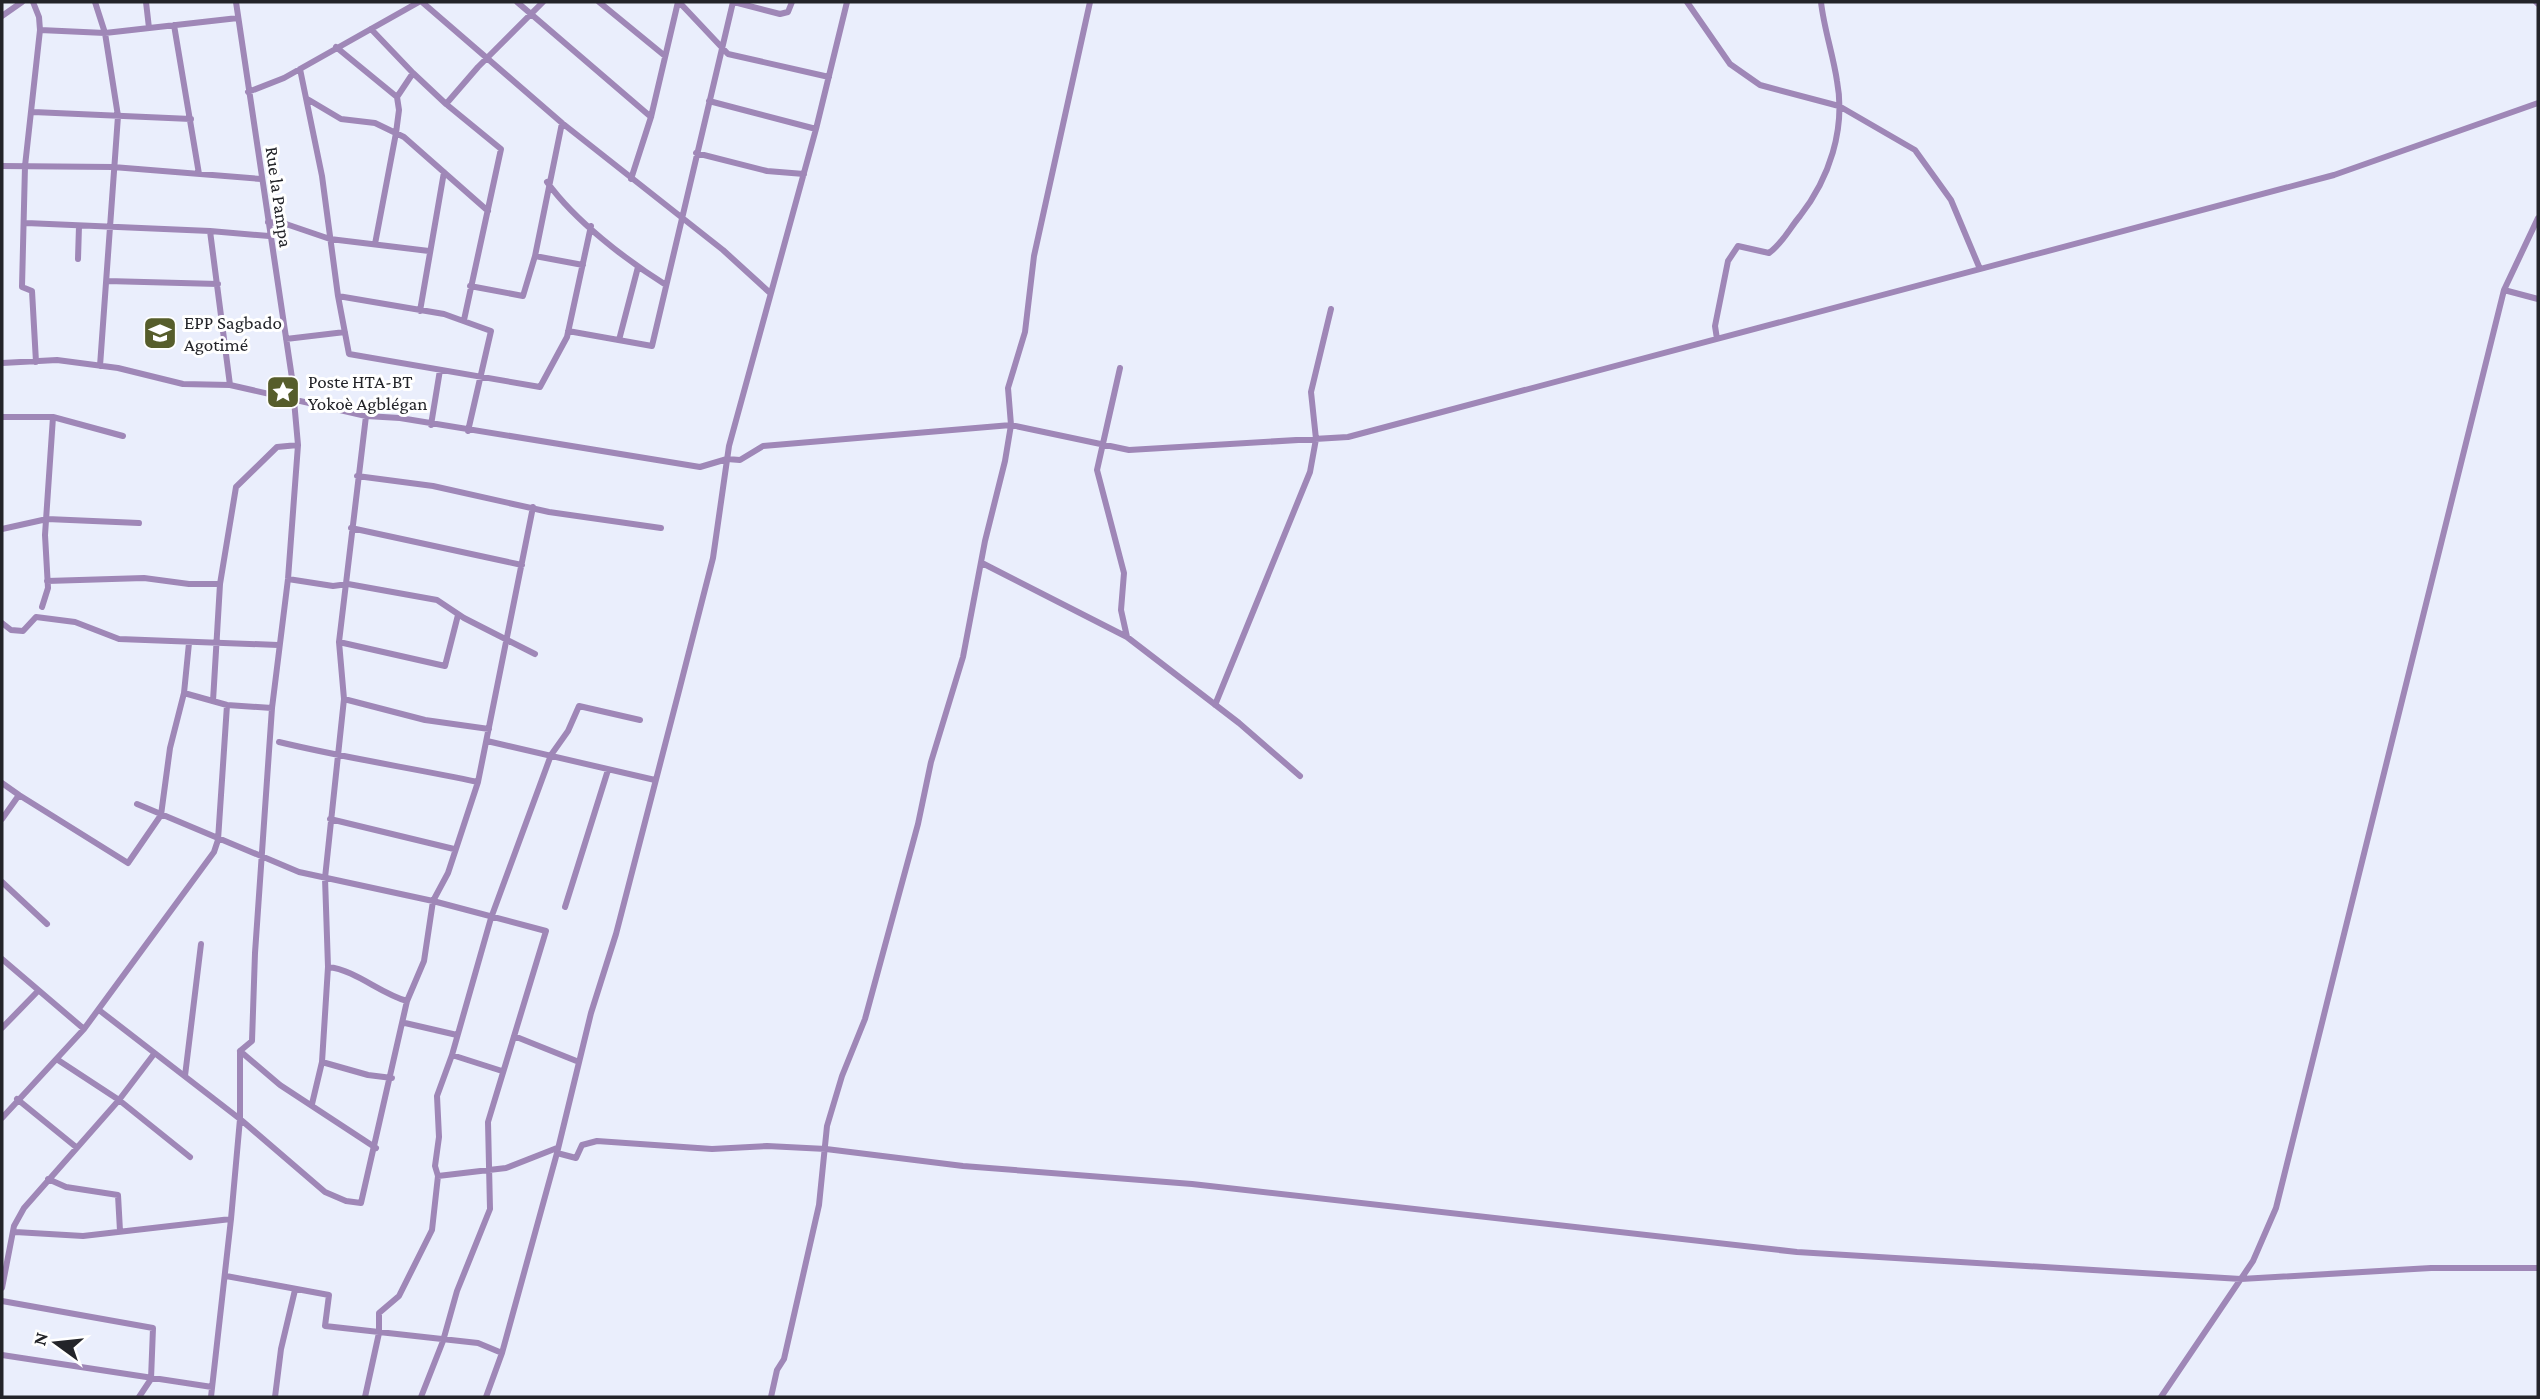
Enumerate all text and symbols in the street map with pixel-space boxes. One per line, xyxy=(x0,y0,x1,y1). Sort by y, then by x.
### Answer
street label: Rue la Pampa xyxy=(262,145,297,249)
place label: EPP Sagbado Agotimé xyxy=(184,312,282,355)
school or university icon: EPP Sagbado Agotimé xyxy=(141,314,179,352)
place label: Poste HTA-BT Yokoè Agblégan xyxy=(308,371,428,414)
place icon: Poste HTA-BT Yokoè Agblégan xyxy=(264,373,302,411)
north arrow xyxy=(21,1308,91,1378)
text: N xyxy=(28,1330,52,1348)

